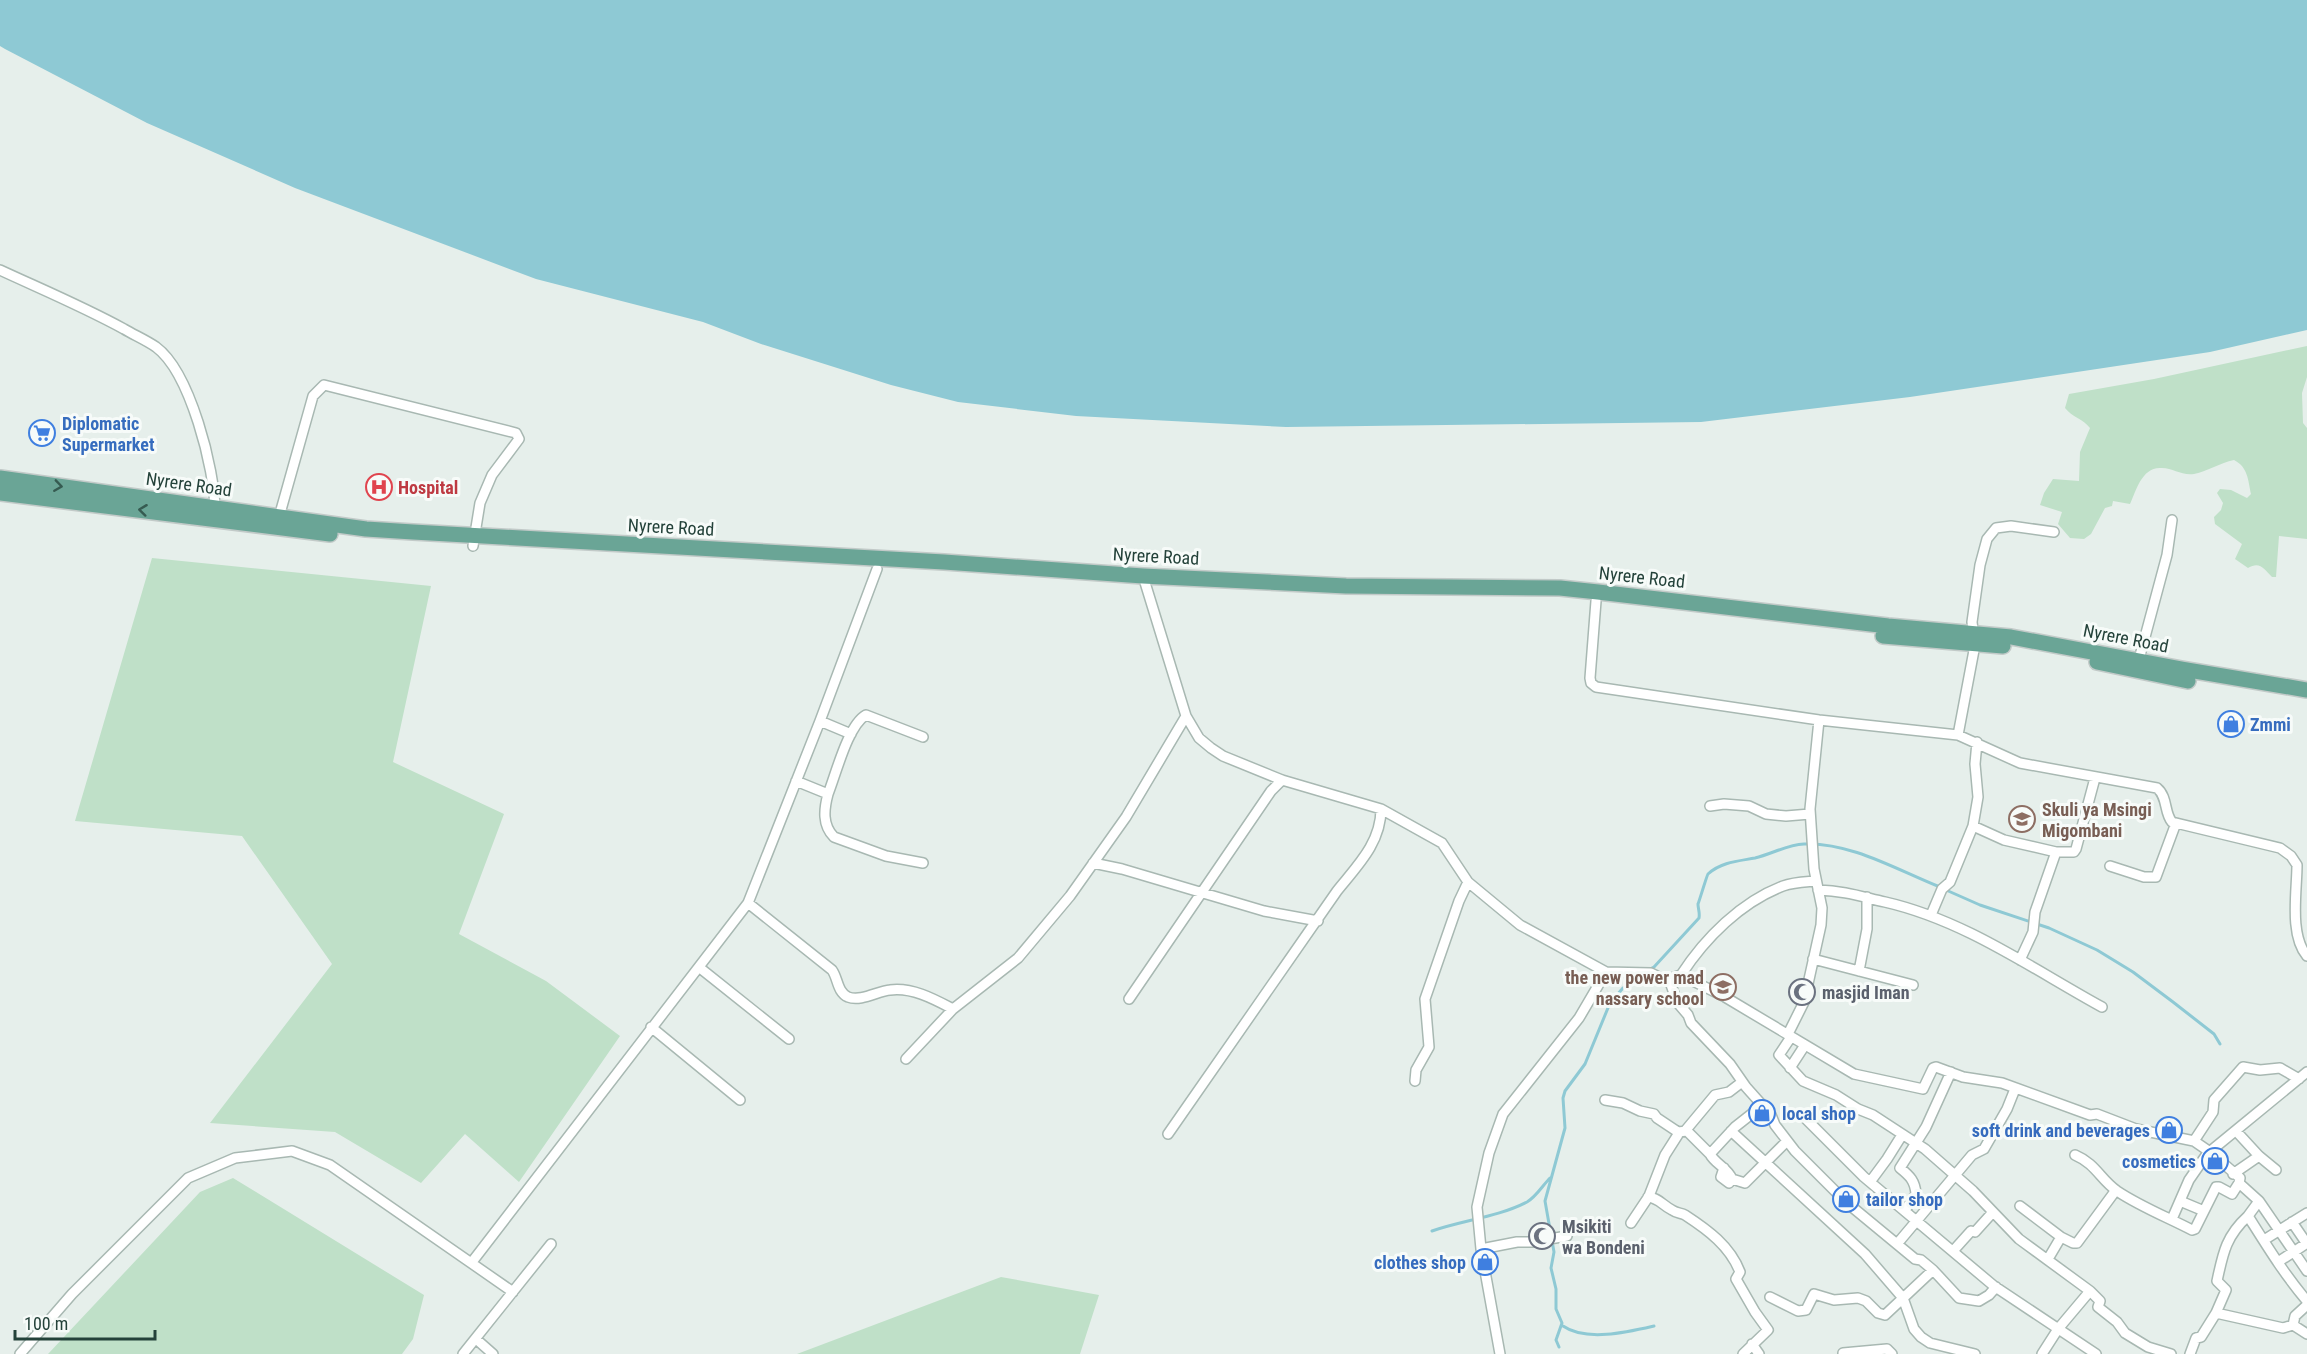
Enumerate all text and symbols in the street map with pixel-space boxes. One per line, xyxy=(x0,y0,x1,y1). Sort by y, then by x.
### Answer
place label: Diplomatic Supermarket xyxy=(62,413,155,455)
supermarket icon: Diplomatic Supermarket xyxy=(27,418,57,448)
street label: Nyrere Road xyxy=(145,468,233,500)
hospital icon: Hospital xyxy=(364,472,394,502)
place label: Hospital xyxy=(398,477,458,498)
one-way arrow xyxy=(53,480,63,492)
one-way arrow xyxy=(139,505,148,517)
street label: Nyrere Road xyxy=(627,514,715,540)
street label: Nyrere Road xyxy=(1112,543,1200,569)
street label: Nyrere Road xyxy=(1598,562,1686,592)
street label: Nyrere Road xyxy=(2082,619,2170,657)
shop icon: Zmmi xyxy=(2216,709,2246,739)
place label: Zmmi xyxy=(2250,714,2291,735)
place label: Skuli ya Msingi Migombani xyxy=(2042,799,2152,841)
school or university icon: Skuli ya Msingi Migombani xyxy=(2007,804,2037,834)
place label: the new power mad nassary school xyxy=(1565,967,1704,1009)
school or university icon: the new power mad nassary school xyxy=(1708,972,1738,1002)
mosque icon: masjid Iman xyxy=(1787,977,1817,1007)
place label: masjid Iman xyxy=(1822,982,1910,1003)
shop icon: local shop xyxy=(1747,1098,1777,1128)
place label: local shop xyxy=(1782,1103,1856,1124)
shop icon: soft drink and beverages xyxy=(2154,1115,2184,1145)
place label: soft drink and beverages xyxy=(1972,1120,2150,1141)
shop icon: cosmetics xyxy=(2200,1146,2230,1176)
place label: cosmetics xyxy=(2122,1151,2196,1172)
shop icon: tailor shop xyxy=(1831,1184,1861,1214)
place label: tailor shop xyxy=(1866,1189,1943,1210)
place label: Msikiti wa Bondeni xyxy=(1562,1216,1645,1258)
mosque icon: Msikiti wa Bondeni xyxy=(1527,1221,1557,1251)
shop icon: clothes shop xyxy=(1470,1247,1500,1277)
place label: clothes shop xyxy=(1374,1252,1466,1273)
scale bar xyxy=(15,1303,154,1341)
text: 100 m xyxy=(24,1313,68,1334)

